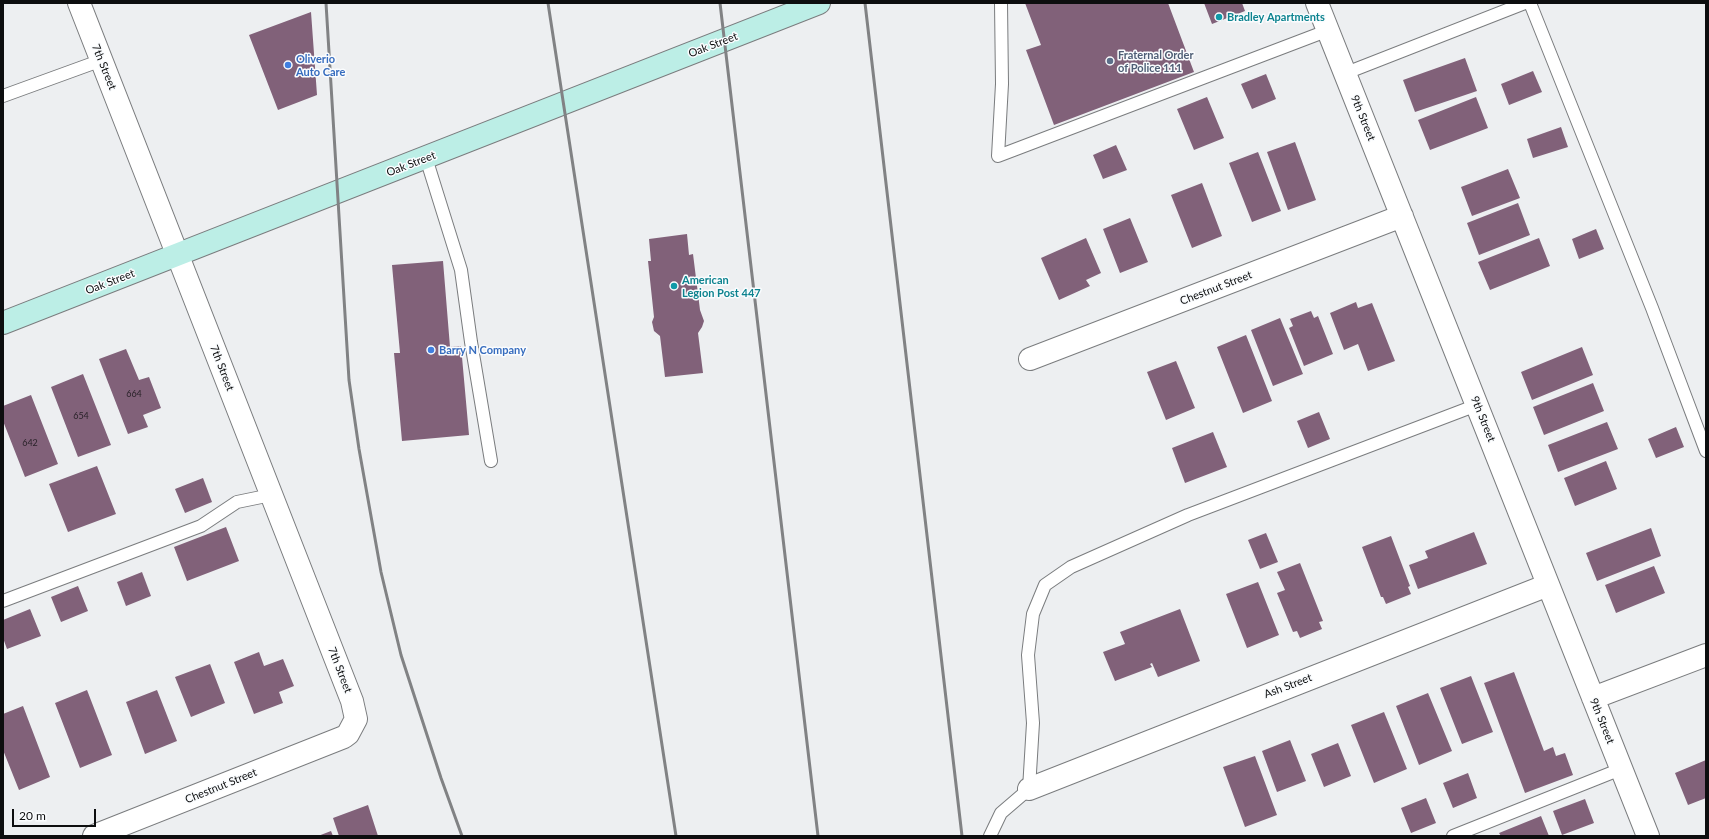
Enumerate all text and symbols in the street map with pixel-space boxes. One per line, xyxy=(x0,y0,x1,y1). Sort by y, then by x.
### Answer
place label: Bradley Apartments xyxy=(1227,10,1325,24)
marker: Bradley Apartments xyxy=(1214,12,1224,22)
street label: Oak Street xyxy=(687,30,739,60)
street label: 7th Street xyxy=(89,42,119,92)
place label: Fraternal Order of Police 111 xyxy=(1118,48,1194,74)
place label: Oliverio Auto Care xyxy=(296,52,345,78)
marker: Fraternal Order of Police 111 xyxy=(1105,56,1115,66)
marker: Oliverio Auto Care xyxy=(283,60,293,70)
street label: 9th Street xyxy=(1348,93,1378,143)
street label: Oak Street xyxy=(385,149,437,179)
street label: Oak Street xyxy=(84,267,136,297)
street label: Chestnut Street xyxy=(1178,268,1254,308)
place label: American Legion Post 447 xyxy=(682,273,761,299)
marker: American Legion Post 447 xyxy=(669,281,679,291)
street label: 7th Street xyxy=(207,343,237,393)
place label: Barry N Company xyxy=(439,343,526,357)
marker: Barry N Company xyxy=(426,345,436,355)
house number: 664 xyxy=(126,389,142,399)
street label: 9th Street xyxy=(1468,394,1498,444)
house number: 654 xyxy=(73,411,89,421)
house number: 642 xyxy=(22,438,38,448)
street label: 7th Street xyxy=(325,645,355,695)
street label: Ash Street xyxy=(1262,671,1314,701)
street label: 9th Street xyxy=(1587,696,1617,746)
street label: Chestnut Street xyxy=(183,766,259,806)
scale bar xyxy=(14,801,98,827)
text: 20 m xyxy=(19,808,46,823)

